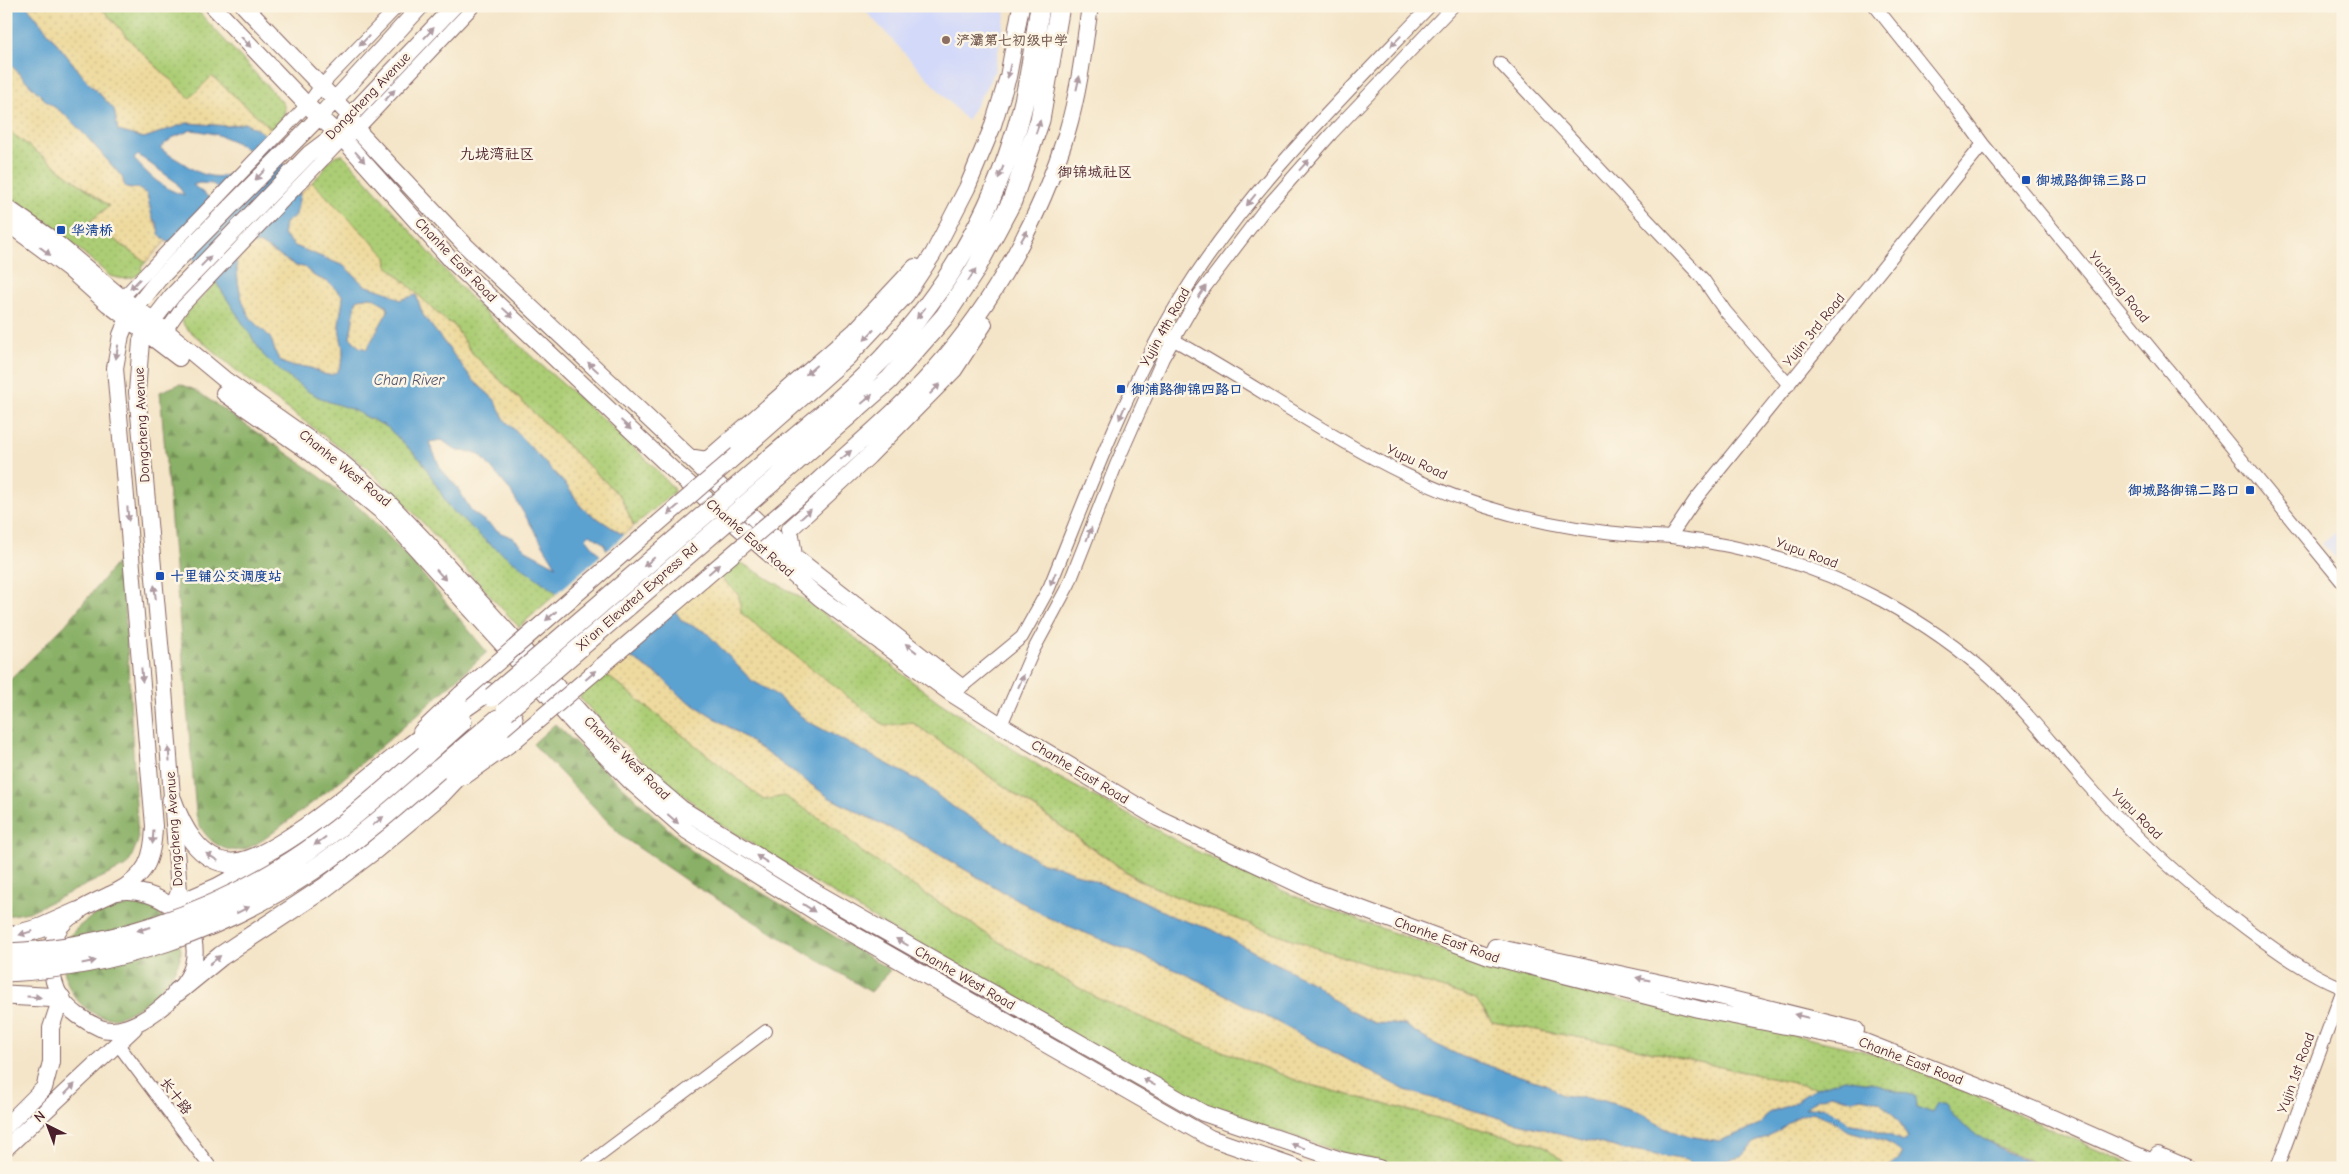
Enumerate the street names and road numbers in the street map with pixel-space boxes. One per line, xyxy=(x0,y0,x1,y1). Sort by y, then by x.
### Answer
street label: Dongcheng Avenue xyxy=(322,49,414,143)
street label: Chanhe East Road xyxy=(411,214,501,306)
street label: Yucheng Road xyxy=(2085,248,2153,326)
street label: Yujin 4th Road xyxy=(1136,285,1194,369)
street label: Yujin 3rd Road xyxy=(1779,290,1849,370)
street label: Dongcheng Avenue xyxy=(130,367,154,483)
street label: Chanhe West Road xyxy=(296,426,394,510)
street label: Yupu Road xyxy=(1384,441,1450,483)
street label: Chanhe East Road xyxy=(703,495,797,581)
street label: Yupu Road xyxy=(1774,534,1840,572)
street label: Xi'an Elevated Express Rd xyxy=(573,539,701,655)
street label: Chanhe West Road xyxy=(580,713,674,803)
street label: Chanhe East Road xyxy=(1028,736,1132,808)
street label: Dongcheng Avenue xyxy=(162,771,186,887)
street label: Yupu Road xyxy=(2108,785,2166,843)
street label: Chanhe East Road xyxy=(1392,913,1502,967)
street label: Chanhe West Road xyxy=(912,942,1018,1014)
street label: Yujin 1st Road xyxy=(2274,1030,2318,1116)
street label: Chanhe East Road xyxy=(1856,1033,1966,1089)
street label: 长十路 xyxy=(157,1074,195,1118)

